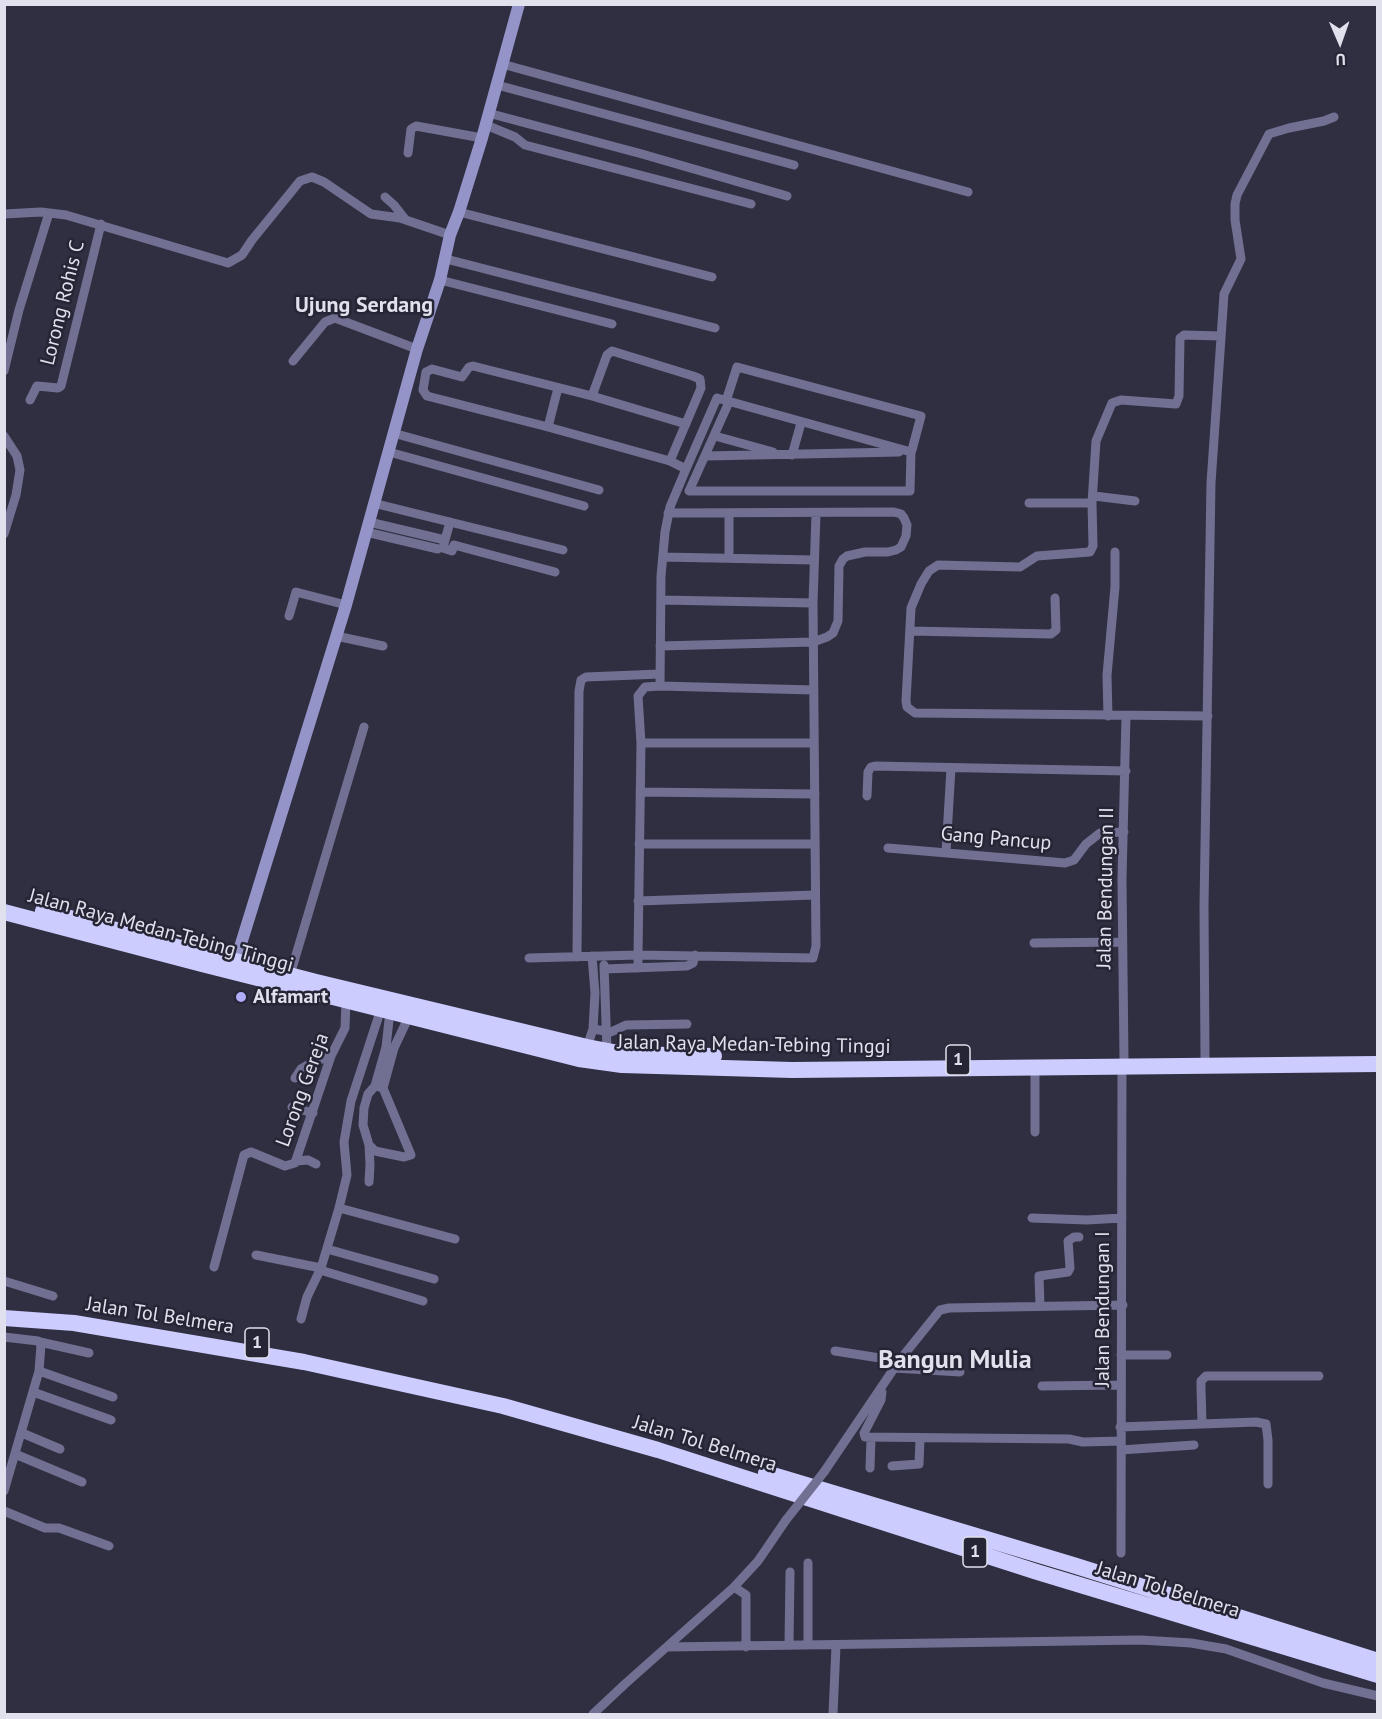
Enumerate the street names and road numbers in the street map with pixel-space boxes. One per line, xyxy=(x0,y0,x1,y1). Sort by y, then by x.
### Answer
street label: Lorong Rohis C xyxy=(36,238,90,368)
street label: Jalan Bendungan II xyxy=(1093,807,1119,969)
street label: Gang Pancup xyxy=(940,822,1052,856)
street label: Jalan Raya Medan-Tebing Tinggi xyxy=(26,884,296,978)
street label: Lorong Gereja xyxy=(271,1030,335,1150)
street label: Jalan Raya Medan-Tebing Tinggi xyxy=(617,1031,891,1059)
road number: 1 xyxy=(946,1045,970,1075)
street label: Jalan Bendungan I xyxy=(1091,1231,1115,1387)
street label: Jalan Tol Belmera xyxy=(85,1292,235,1340)
road number: 1 xyxy=(245,1328,269,1358)
street label: Jalan Tol Belmera xyxy=(630,1411,780,1477)
road number: 1 xyxy=(963,1537,987,1567)
street label: Jalan Tol Belmera xyxy=(1093,1557,1243,1623)

